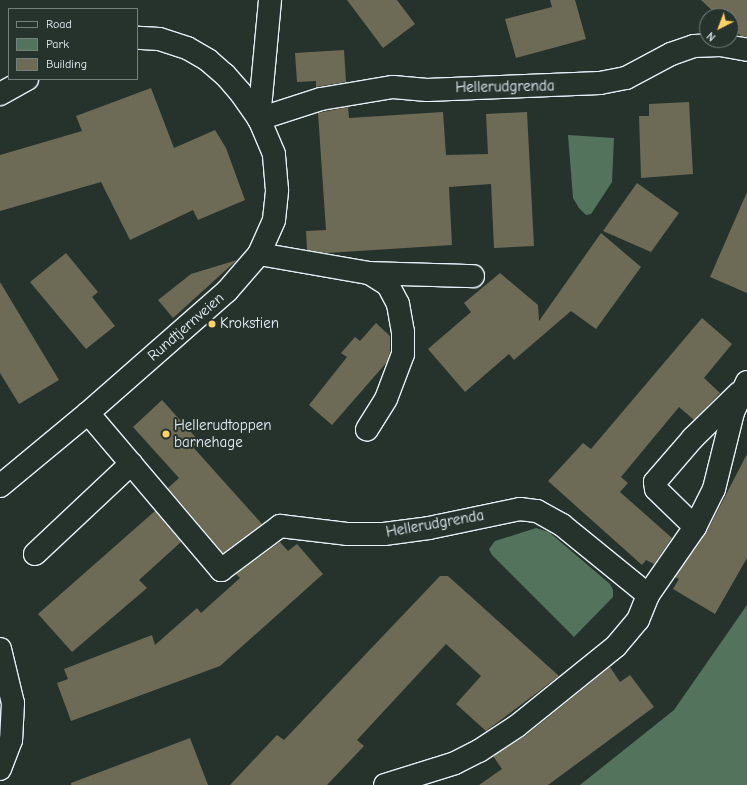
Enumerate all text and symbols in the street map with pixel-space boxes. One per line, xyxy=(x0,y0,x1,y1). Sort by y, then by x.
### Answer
legend xyxy=(8,8,138,80)
north arrow xyxy=(699,8,739,48)
text: Road xyxy=(46,17,72,31)
text: N xyxy=(704,29,718,44)
text: Park xyxy=(46,37,69,51)
text: Building xyxy=(46,57,87,71)
street label: Hellerudgrenda xyxy=(455,77,555,97)
street label: Rundtjernveien xyxy=(144,289,228,365)
place label: Krokstien xyxy=(220,315,279,333)
marker: Krokstien xyxy=(207,319,217,329)
place label: Hellerudtoppen barnehage xyxy=(174,416,272,451)
marker: Hellerudtoppen barnehage xyxy=(161,429,171,439)
street label: Hellerudgrenda xyxy=(385,507,485,541)

